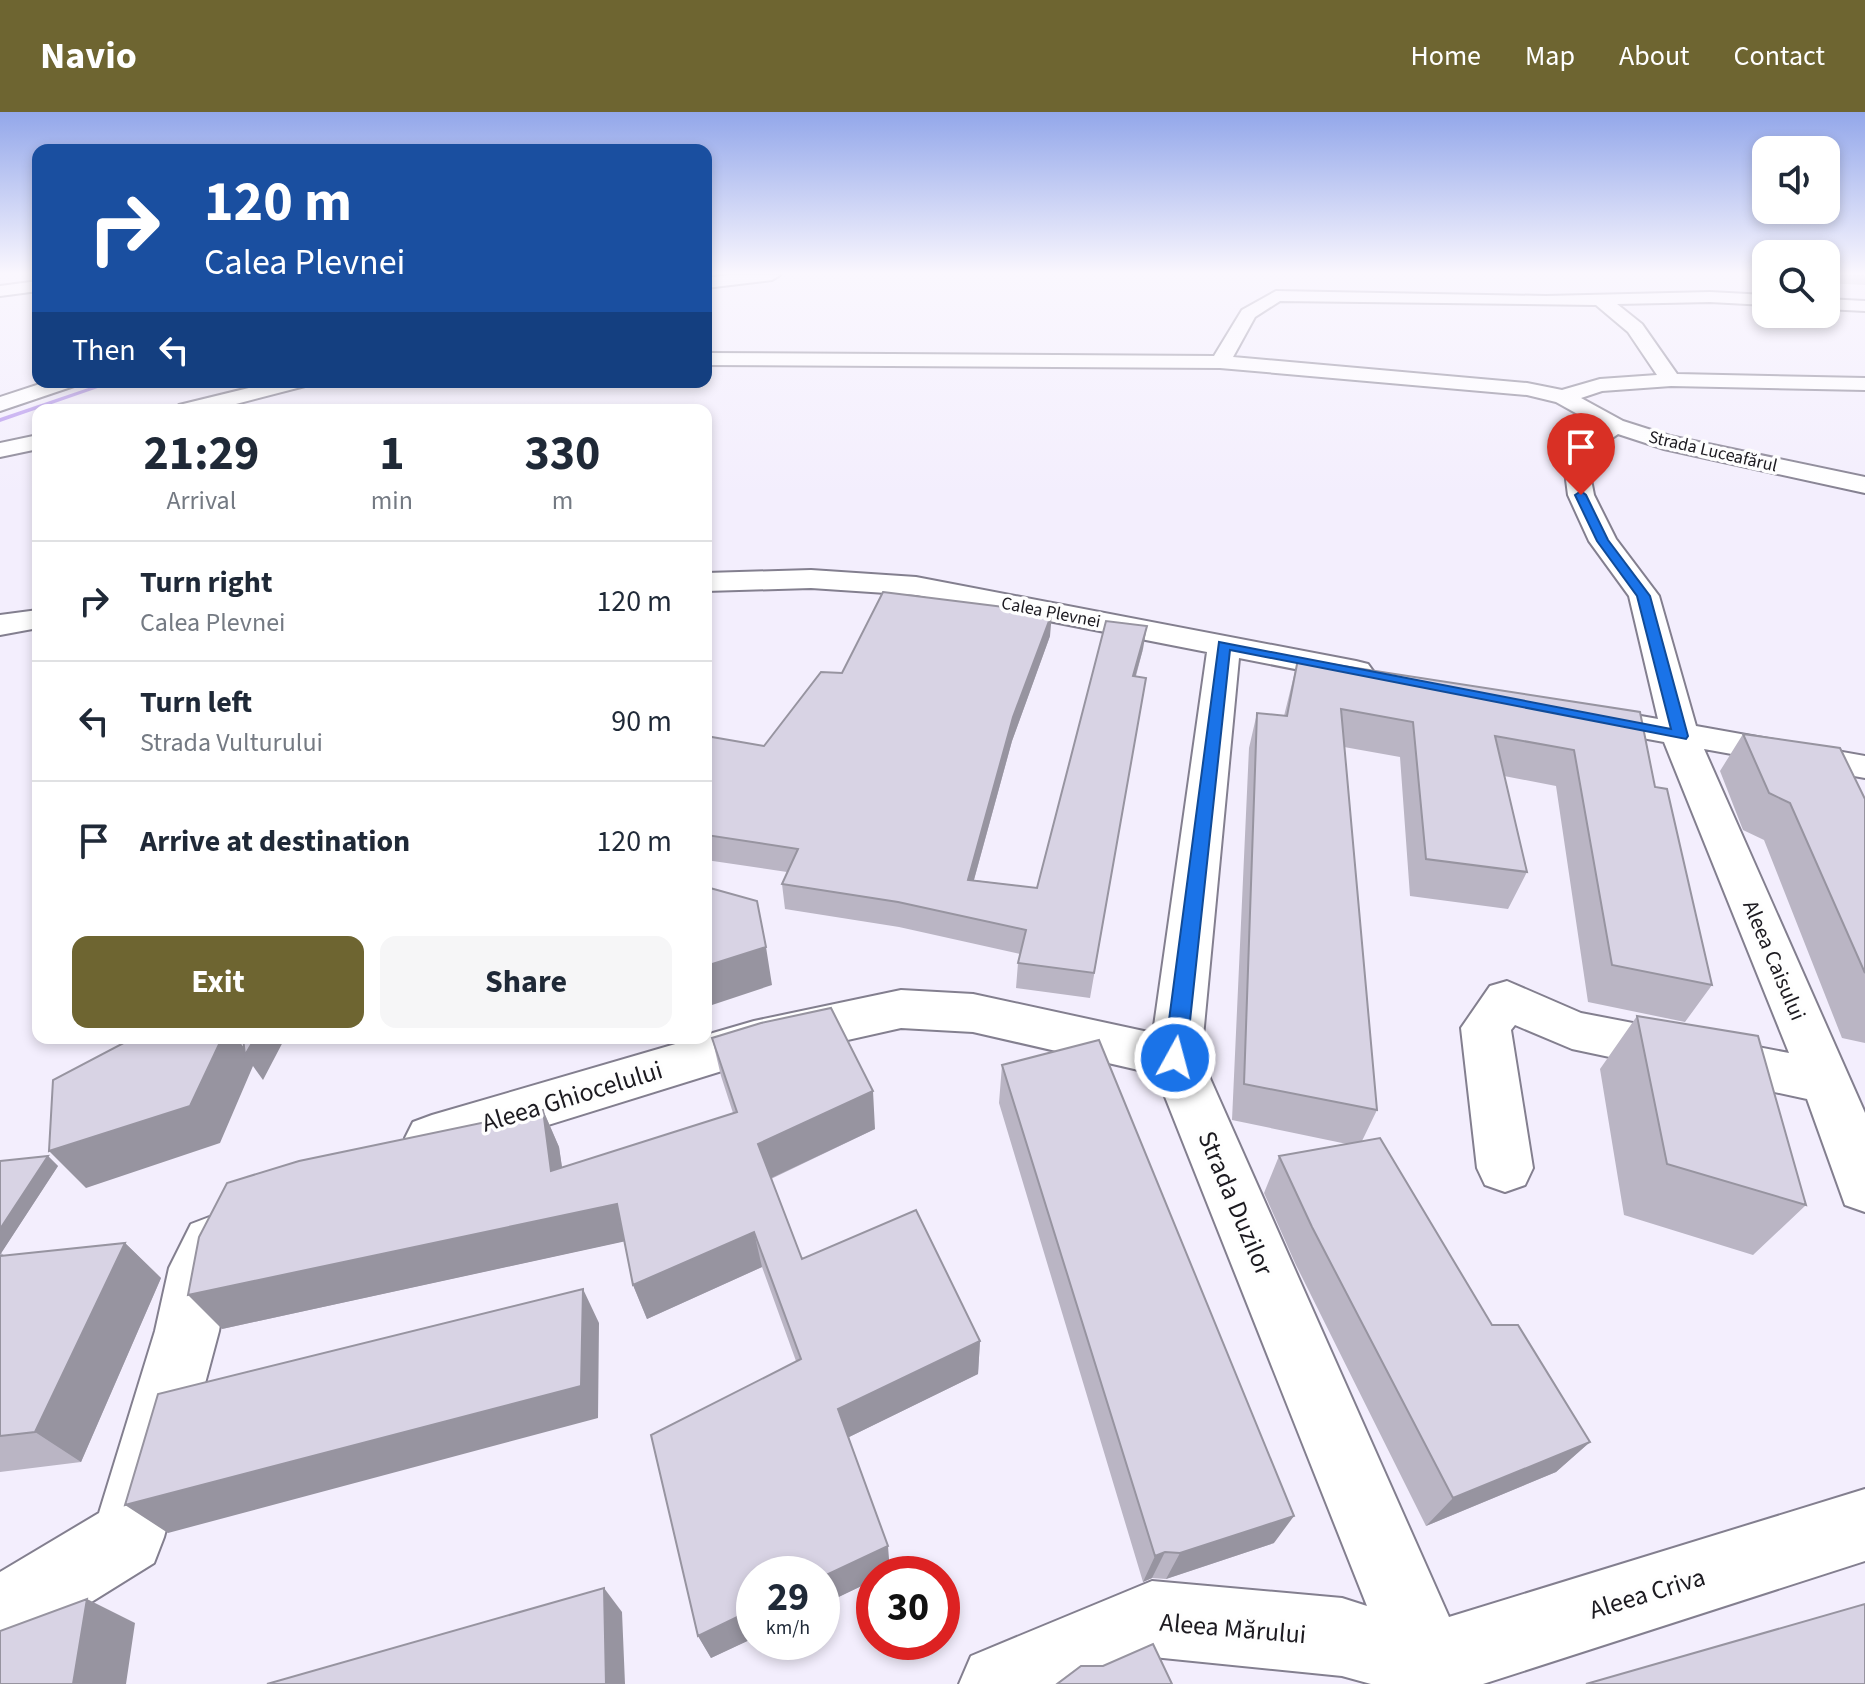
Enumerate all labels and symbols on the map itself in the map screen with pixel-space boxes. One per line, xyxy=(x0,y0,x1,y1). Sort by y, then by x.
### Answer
pin xyxy=(1547,413,1615,495)
street label: Strada Luceafărul xyxy=(1646,425,1780,478)
street label: Calea Plevnei xyxy=(999,591,1103,634)
street label: Aleea Caisului xyxy=(1734,895,1814,1025)
position arrow xyxy=(1133,1016,1217,1100)
street label: Aleea Ghiocelului xyxy=(477,1051,667,1142)
street label: Strada Duzilor xyxy=(1188,1125,1283,1282)
speed limit sign: 30 xyxy=(856,1556,960,1660)
street label: Aleea Criva xyxy=(1585,1558,1710,1629)
street label: Aleea Mărului xyxy=(1158,1604,1308,1653)

